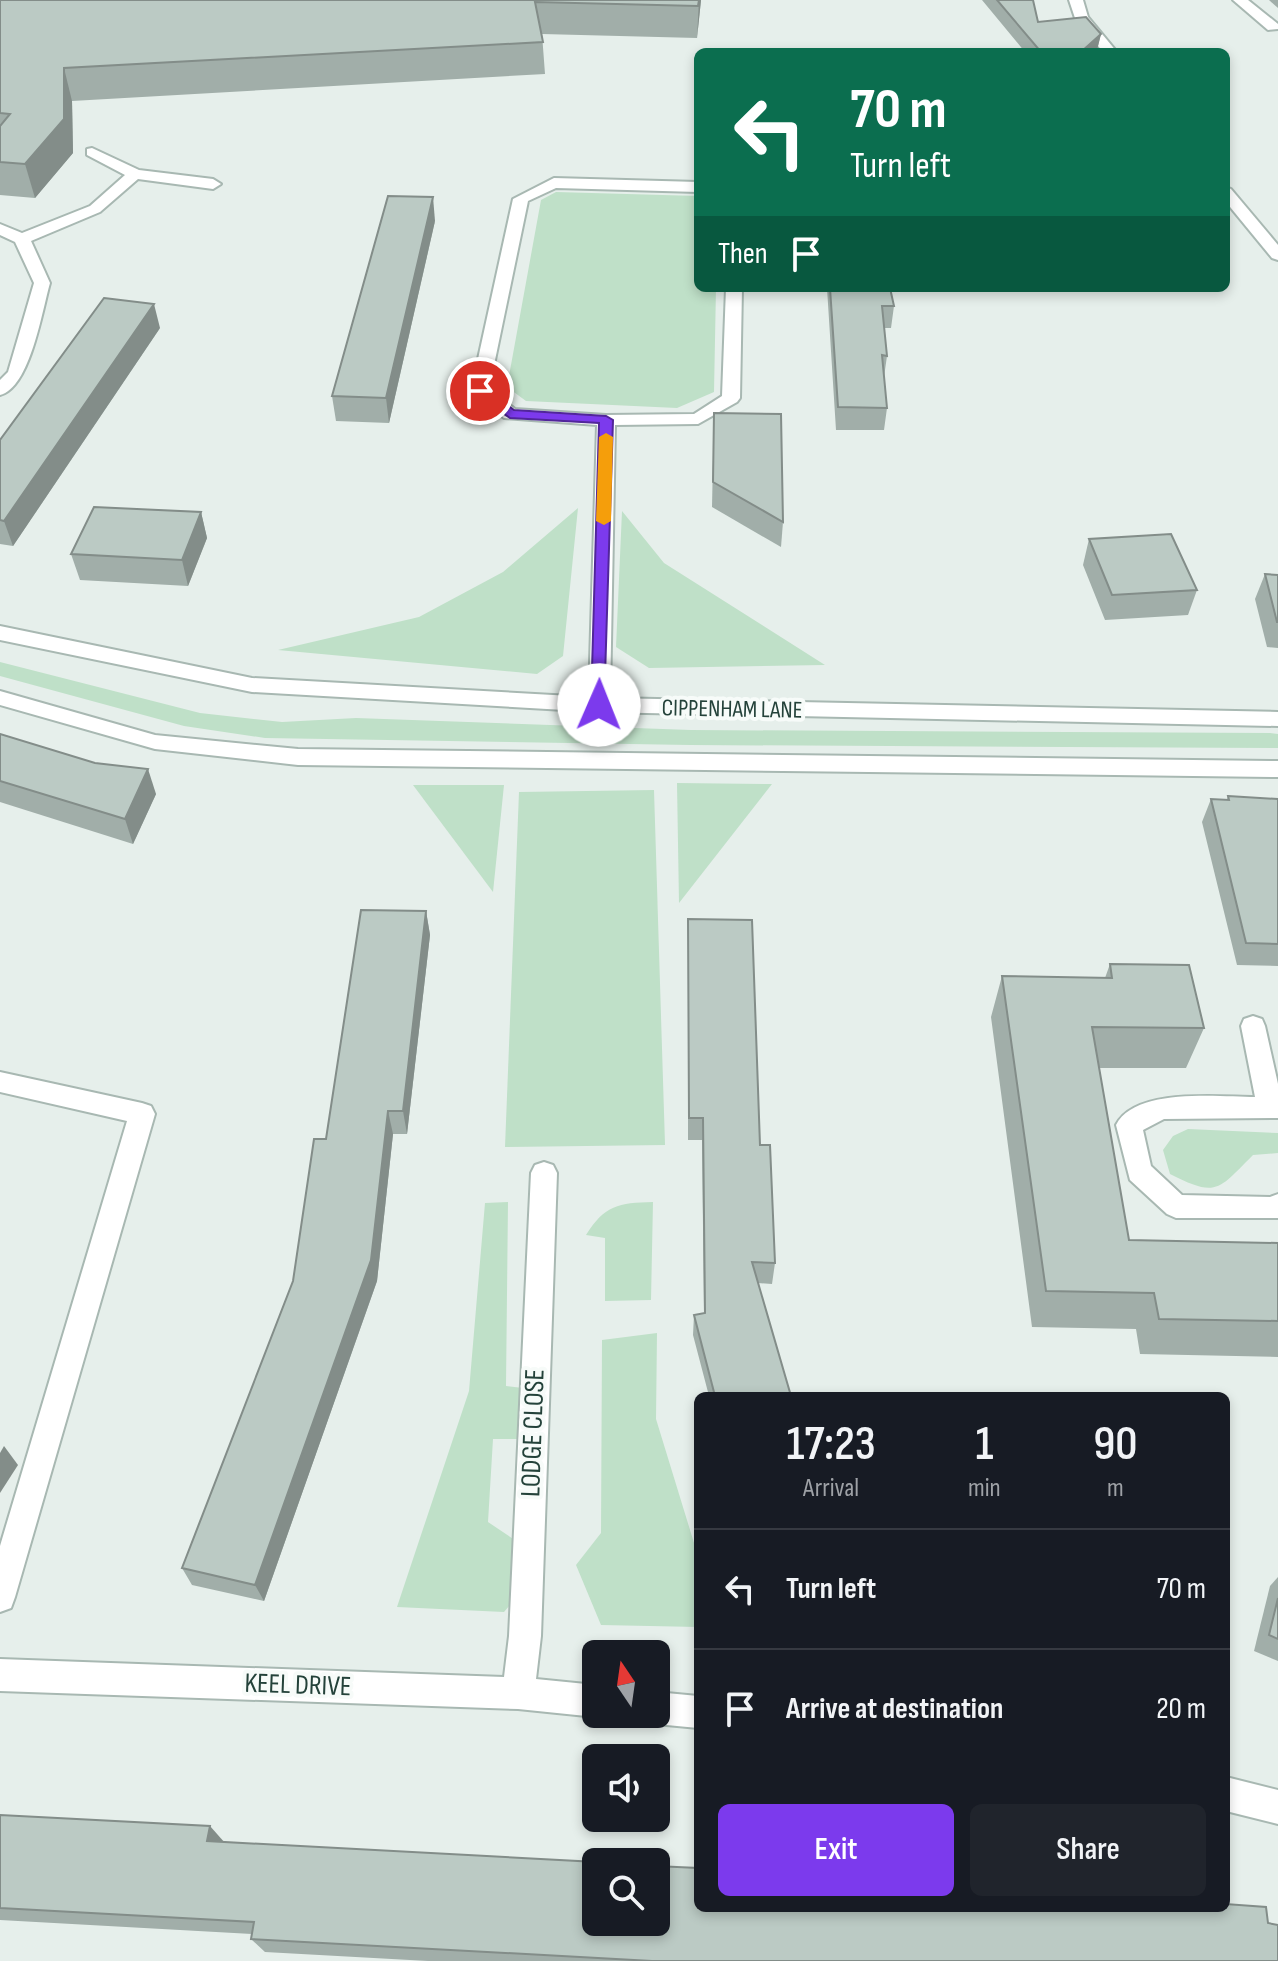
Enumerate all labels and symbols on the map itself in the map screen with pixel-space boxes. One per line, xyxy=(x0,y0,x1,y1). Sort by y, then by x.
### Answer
pin xyxy=(446,357,514,425)
position arrow xyxy=(557,663,641,747)
street label: CIPPENHAM LANE xyxy=(661,693,803,725)
street label: LODGE CLOSE xyxy=(514,1368,552,1498)
north arrow xyxy=(582,1640,670,1728)
street label: KEEL DRIVE xyxy=(244,1667,352,1703)

